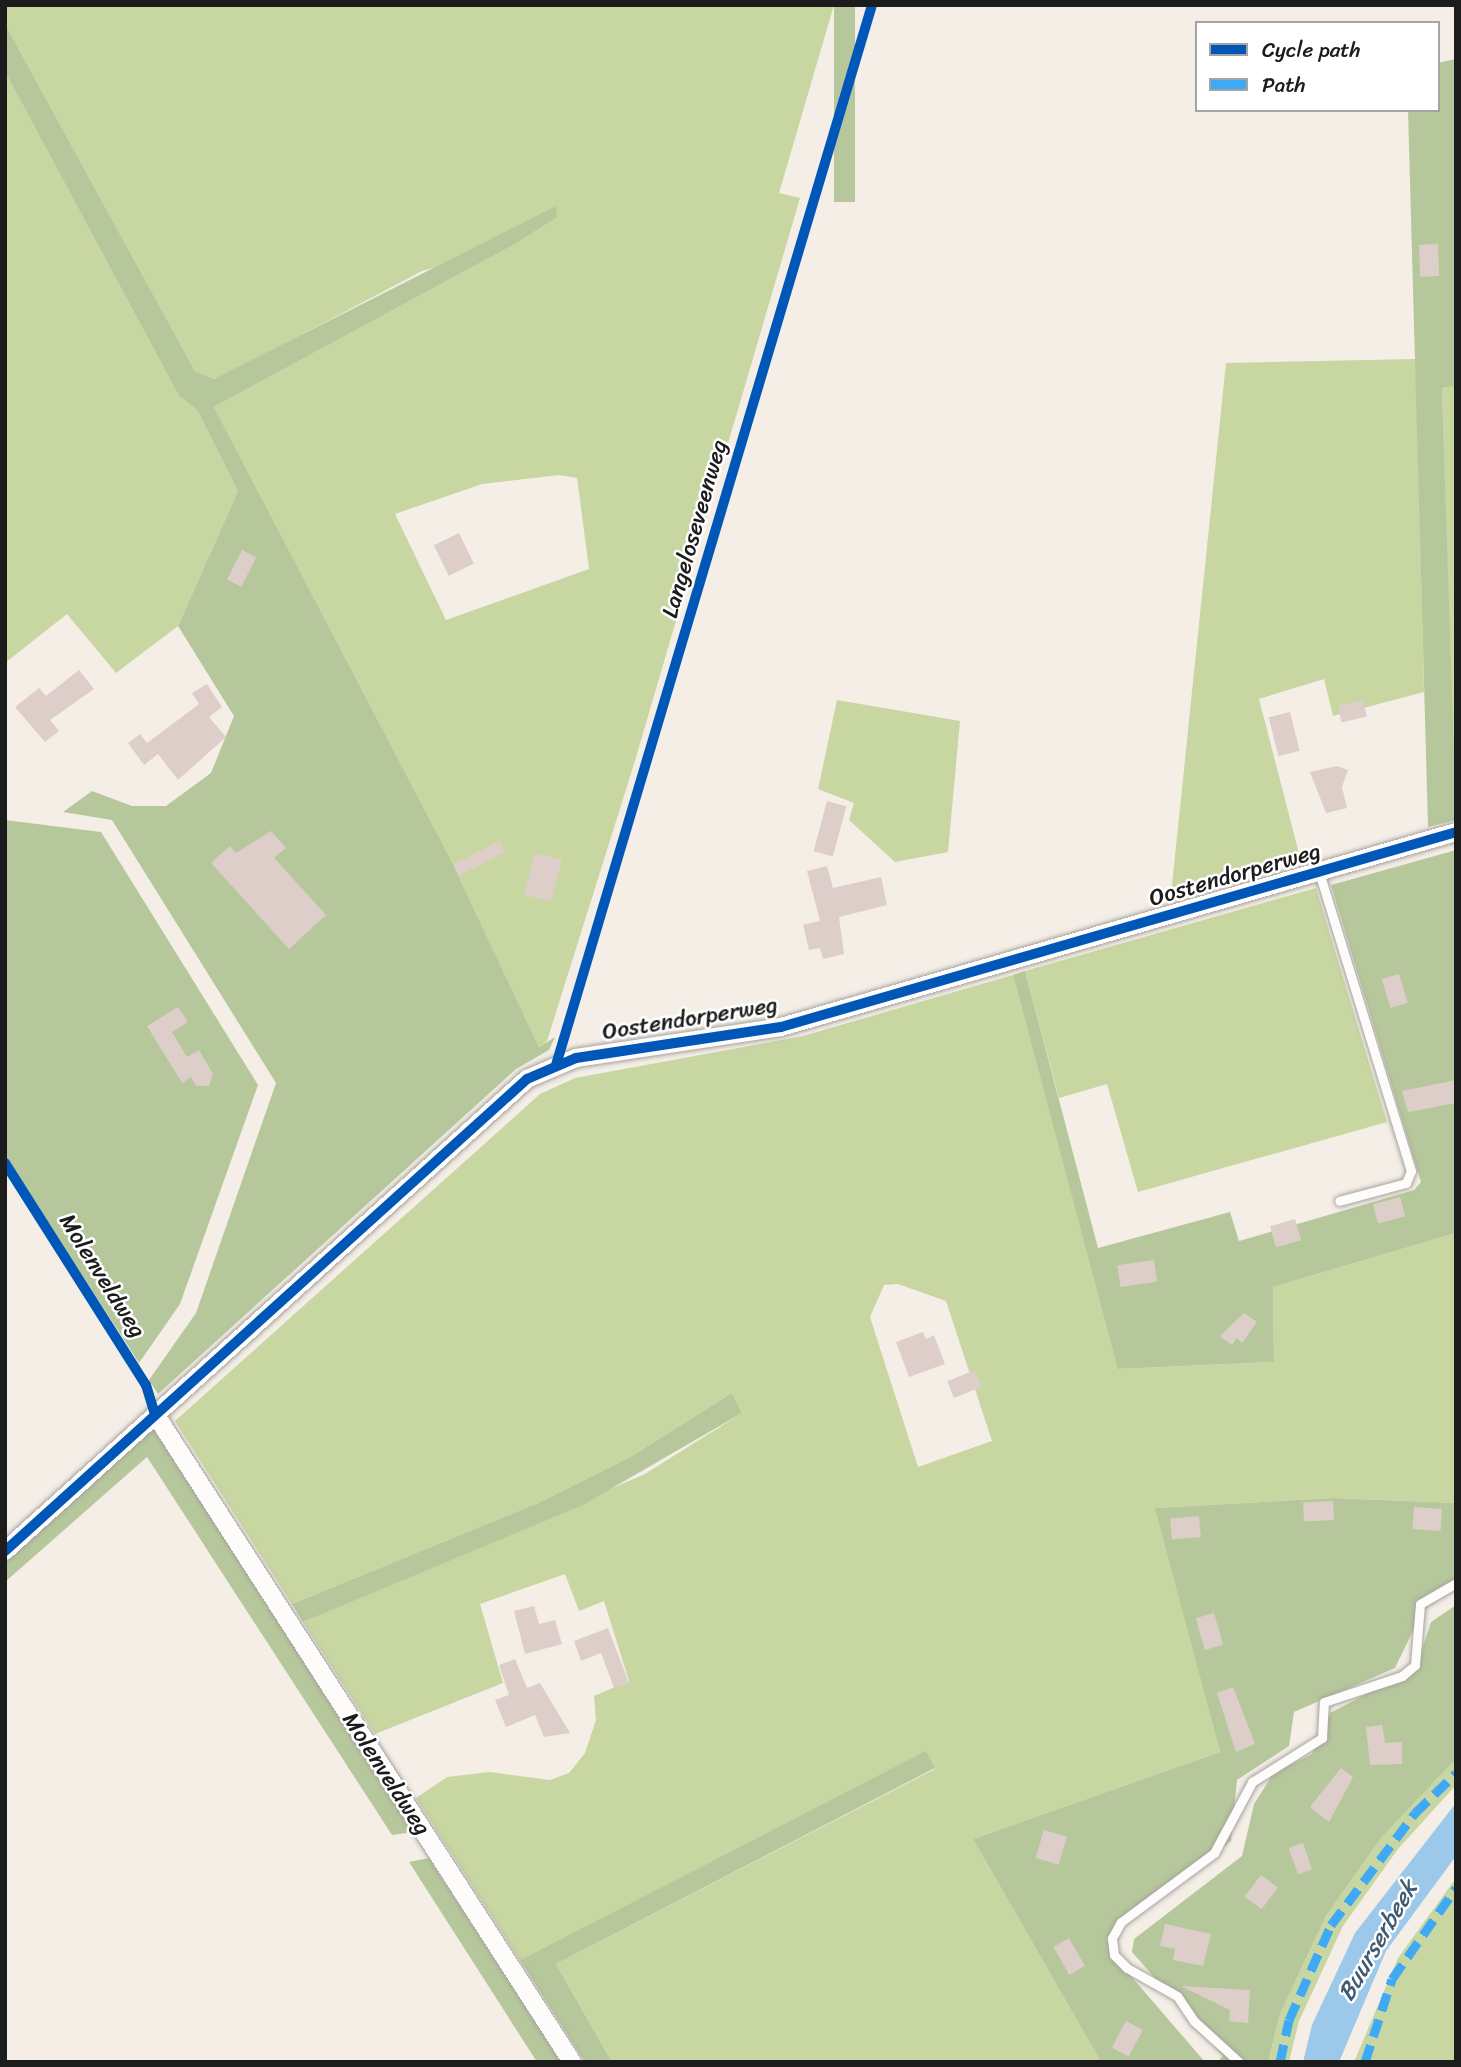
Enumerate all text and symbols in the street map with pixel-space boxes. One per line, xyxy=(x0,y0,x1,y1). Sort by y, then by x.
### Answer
legend xyxy=(1195,21,1440,112)
text: Cycle path xyxy=(1262,31,1361,69)
text: Path xyxy=(1262,66,1305,104)
street label: Langeloseveenweg xyxy=(656,437,734,621)
street label: Oostendorperweg xyxy=(1146,837,1324,913)
street label: Oostendorperweg xyxy=(600,992,780,1046)
street label: Molenveldweg xyxy=(53,1209,151,1343)
street label: Molenveldweg xyxy=(336,1707,436,1841)
water label: Buurserbeek xyxy=(1332,1876,1424,2006)

